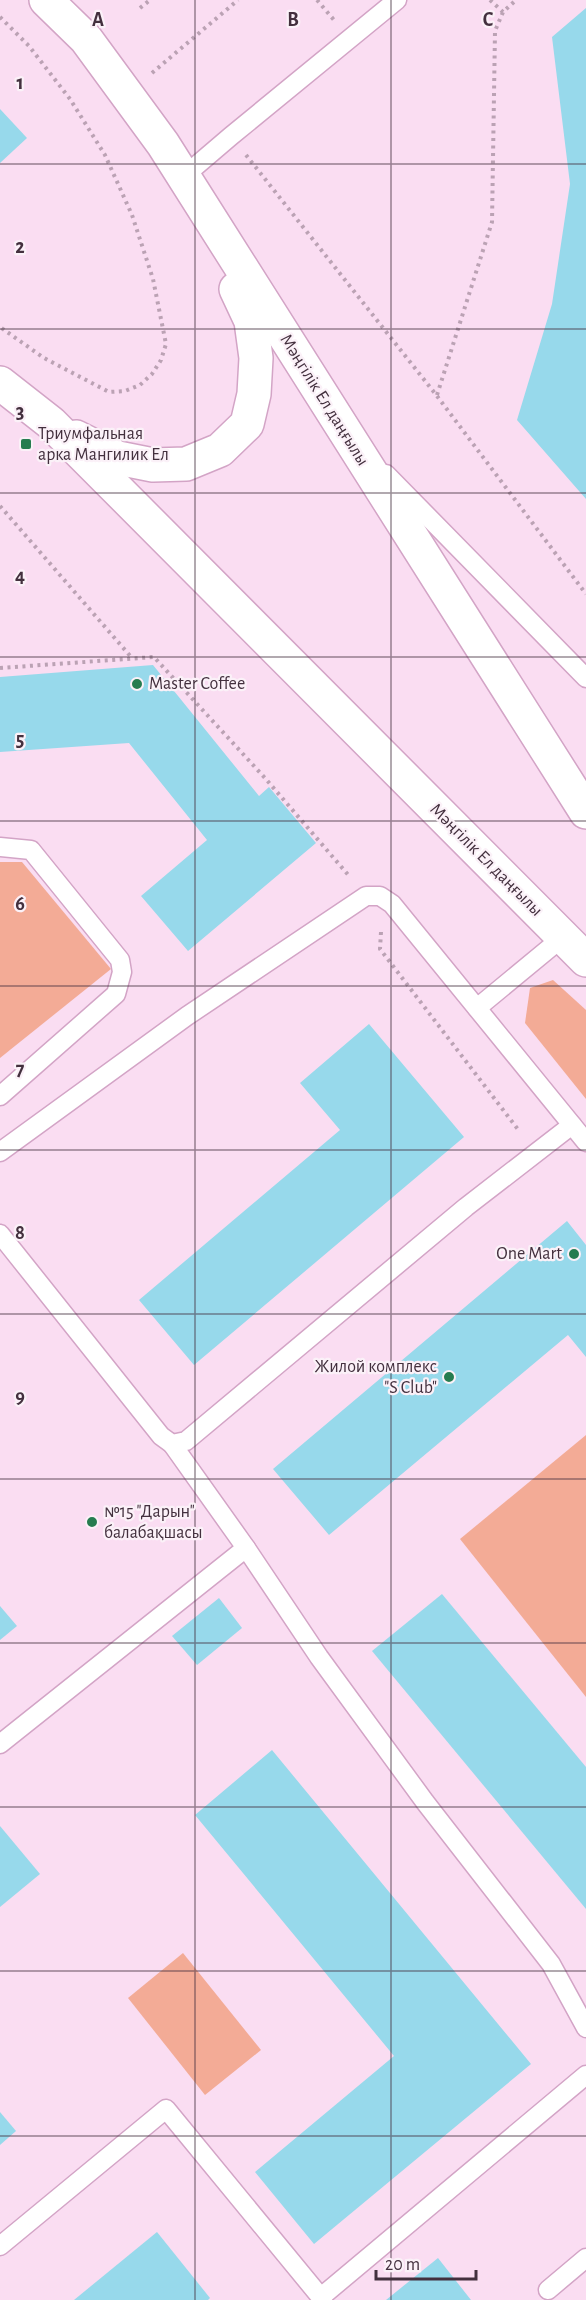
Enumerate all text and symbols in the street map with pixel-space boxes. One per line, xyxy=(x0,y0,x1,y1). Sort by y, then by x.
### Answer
text: A xyxy=(92,10,104,30)
text: B xyxy=(287,10,299,30)
text: C xyxy=(483,10,494,30)
text: 1 xyxy=(16,73,24,93)
text: 2 xyxy=(15,237,25,257)
street label: Мәңгілік Ел даңғылы xyxy=(276,331,372,469)
text: 3 xyxy=(16,402,24,422)
place label: Триумфальная арка Мангилик Ел xyxy=(38,425,169,464)
marker: Триумфальная арка Мангилик Ел xyxy=(19,437,33,451)
text: 4 xyxy=(15,566,25,586)
place label: Master Coffee xyxy=(149,675,245,693)
marker: Master Coffee xyxy=(130,677,144,691)
text: 5 xyxy=(16,730,24,750)
street label: Мәңгілік Ел даңғылы xyxy=(426,800,546,920)
text: 6 xyxy=(15,894,25,914)
text: 7 xyxy=(16,1059,25,1079)
text: 8 xyxy=(15,1223,25,1243)
place label: One Mart xyxy=(496,1245,562,1263)
marker: One Mart xyxy=(567,1247,581,1261)
place label: Жилой комплекс "S Club" xyxy=(315,1358,437,1397)
marker: Жилой комплекс "S Club" xyxy=(442,1370,456,1384)
text: 9 xyxy=(15,1387,25,1407)
place label: №15 "Дарын" балабақшасы xyxy=(104,1503,203,1542)
marker: №15 "Дарын" балабақшасы xyxy=(85,1515,99,1529)
scale bar xyxy=(376,2243,476,2281)
text: 20 m xyxy=(385,2256,420,2274)

